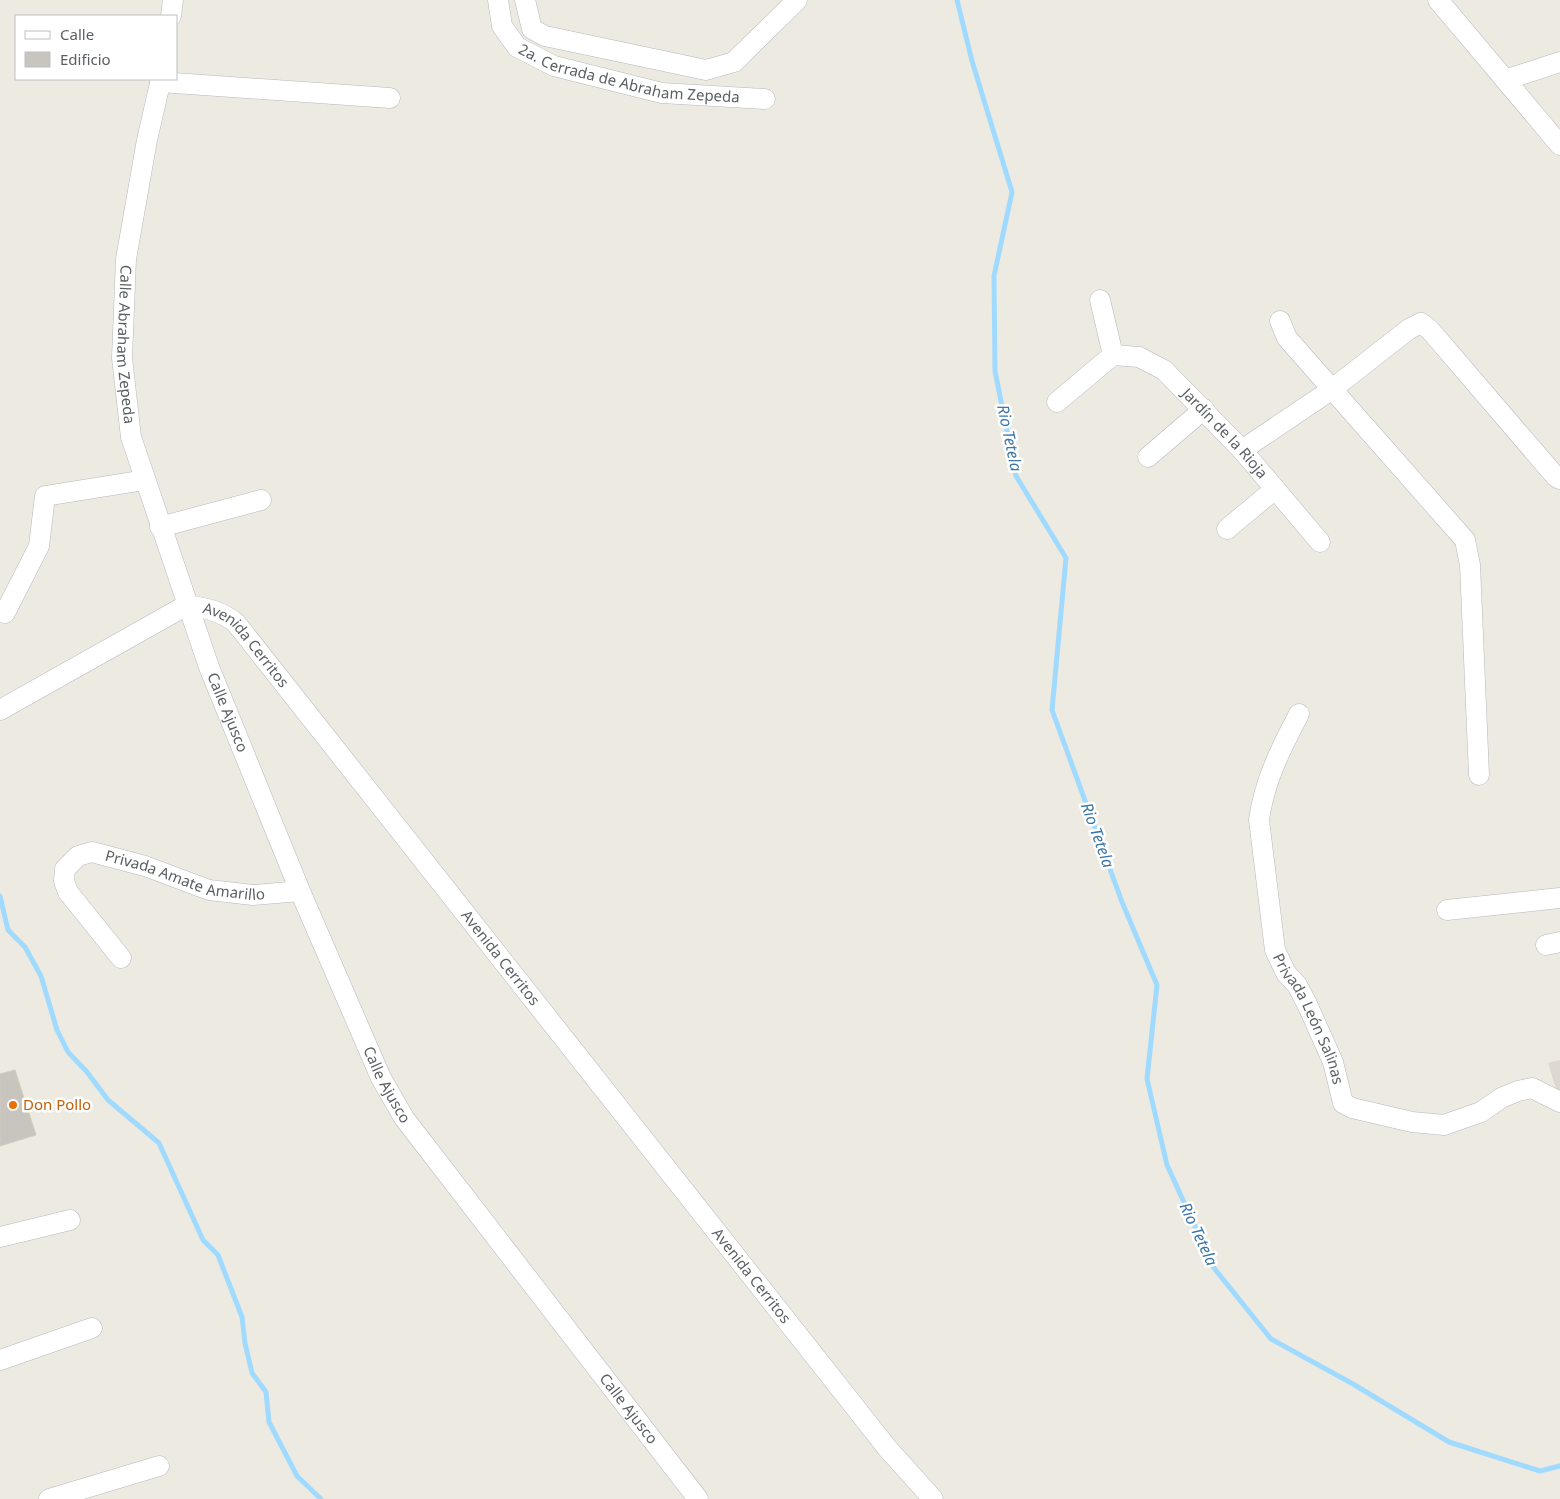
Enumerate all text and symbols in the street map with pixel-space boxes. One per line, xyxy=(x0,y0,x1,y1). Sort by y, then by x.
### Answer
legend xyxy=(15,15,178,80)
text: Calle xyxy=(60,24,94,44)
street label: 2a. Cerrada de Abraham Zepeda xyxy=(516,39,740,107)
text: Edificio xyxy=(60,49,111,69)
street label: Calle Abraham Zepeda xyxy=(113,265,140,425)
street label: Jardín de la Rioja xyxy=(1177,382,1273,482)
water label: Rio Tetela xyxy=(992,403,1028,473)
street label: Avenida Cerritos xyxy=(201,597,294,691)
street label: Calle Ajusco xyxy=(203,669,254,755)
water label: Rio Tetela xyxy=(1076,799,1120,871)
street label: Privada Amate Amarillo xyxy=(103,845,266,904)
street label: Avenida Cerritos xyxy=(457,905,545,1009)
street label: Privada León Salinas xyxy=(1269,950,1349,1086)
street label: Calle Ajusco xyxy=(359,1043,416,1126)
place label: Don Pollo xyxy=(23,1094,91,1114)
marker: Don Pollo xyxy=(7,1099,19,1111)
water label: Rio Tetela xyxy=(1175,1199,1223,1269)
street label: Avenida Cerritos xyxy=(708,1223,796,1327)
street label: Calle Ajusco xyxy=(596,1369,663,1448)

